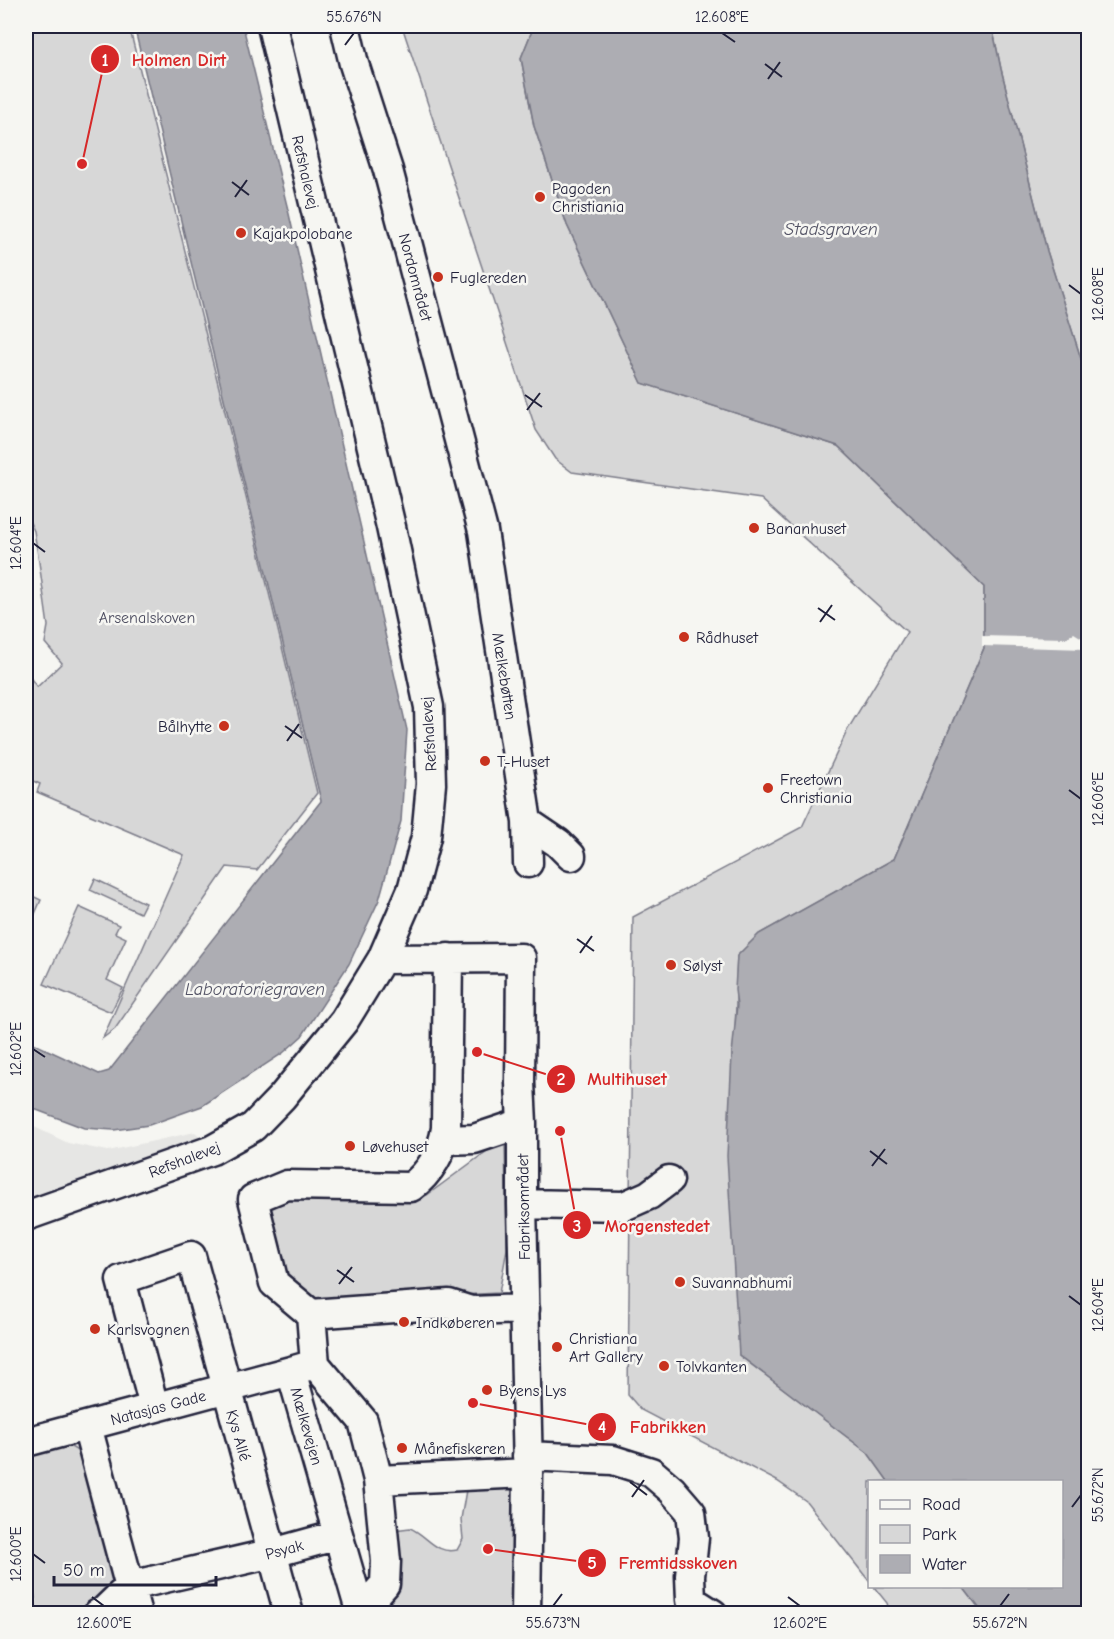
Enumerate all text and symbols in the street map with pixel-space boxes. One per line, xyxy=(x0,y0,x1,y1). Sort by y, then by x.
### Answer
text: 55.676°N xyxy=(326,8,382,26)
text: 12.608°E xyxy=(695,8,749,26)
callout: Holmen Dirt xyxy=(90,41,238,77)
text: 1 xyxy=(101,50,109,71)
text: Holmen Dirt xyxy=(132,50,227,71)
street label: Refshalevej xyxy=(288,134,322,211)
place label: Pagoden Christiania xyxy=(552,180,624,216)
marker: Pagoden Christiania xyxy=(533,190,547,204)
water label: Stadsgraven xyxy=(784,219,878,240)
place label: Kajakpolobane xyxy=(253,225,353,243)
marker: Kajakpolobane xyxy=(234,226,248,240)
street label: Nordområdet xyxy=(395,231,436,324)
text: 12.608°E xyxy=(1089,267,1107,321)
place label: Fuglereden xyxy=(450,269,527,287)
marker: Fuglereden xyxy=(431,270,445,284)
text: 12.604°E xyxy=(7,516,25,570)
place label: Bananhuset xyxy=(766,520,847,538)
marker: Bananhuset xyxy=(747,521,761,535)
park label: Arsenalskoven xyxy=(99,609,195,627)
place label: Rådhuset xyxy=(696,629,758,647)
marker: Rådhuset xyxy=(677,630,691,644)
street label: Mælkebøtten xyxy=(488,631,520,721)
street label: Refshalevej xyxy=(417,696,441,772)
place label: Bålhytte xyxy=(158,718,212,736)
marker: Bålhytte xyxy=(217,719,231,733)
place label: T-Huset xyxy=(497,753,550,771)
marker: T-Huset xyxy=(478,754,492,768)
place label: Freetown Christiania xyxy=(780,771,852,807)
text: 12.606°E xyxy=(1089,772,1107,826)
marker: Freetown Christiania xyxy=(761,781,775,795)
place label: Sølyst xyxy=(683,957,723,975)
marker: Sølyst xyxy=(664,958,678,972)
water label: Laboratoriegraven xyxy=(185,979,325,1000)
text: 12.602°E xyxy=(7,1022,25,1076)
callout: Multihuset xyxy=(546,1061,679,1097)
text: 2 xyxy=(557,1069,566,1090)
text: Multihuset xyxy=(587,1069,668,1090)
street label: Refshalevej xyxy=(146,1138,223,1182)
place label: Løvehuset xyxy=(362,1138,429,1156)
marker: Løvehuset xyxy=(343,1139,357,1153)
street label: Fabriksområdet xyxy=(514,1153,534,1260)
callout: Morgenstedet xyxy=(562,1207,721,1243)
text: 3 xyxy=(573,1216,581,1237)
text: Morgenstedet xyxy=(604,1216,711,1237)
place label: Suvannabhumi xyxy=(692,1274,792,1292)
marker: Suvannabhumi xyxy=(673,1275,687,1289)
text: 12.604°E xyxy=(1089,1278,1107,1332)
place label: Indkøberen xyxy=(416,1314,495,1332)
marker: Indkøberen xyxy=(397,1315,411,1329)
place label: Karlsvognen xyxy=(107,1321,190,1339)
marker: Karlsvognen xyxy=(88,1322,102,1336)
place label: Christiana Art Gallery xyxy=(569,1330,644,1366)
marker: Christiana Art Gallery xyxy=(550,1340,564,1354)
place label: Tolvkanten xyxy=(676,1358,747,1376)
marker: Tolvkanten xyxy=(657,1359,671,1373)
place label: Byens Lys xyxy=(499,1382,567,1400)
marker: Byens Lys xyxy=(480,1383,494,1397)
street label: Mælkevejen xyxy=(286,1385,326,1467)
street label: Natasjas Gade xyxy=(109,1387,208,1429)
street label: Kys Allé xyxy=(222,1408,254,1463)
callout: Fabrikken xyxy=(587,1409,718,1445)
text: 4 xyxy=(598,1417,606,1438)
text: Fabrikken xyxy=(630,1417,706,1438)
place label: Månefiskeren xyxy=(414,1440,506,1458)
marker: Månefiskeren xyxy=(395,1441,409,1455)
text: 55.672°N xyxy=(1089,1467,1107,1523)
legend xyxy=(868,1480,1063,1588)
text: Road xyxy=(922,1494,961,1515)
text: Park xyxy=(922,1524,957,1545)
text: 12.600°E xyxy=(7,1526,25,1582)
street label: Psyak xyxy=(263,1536,305,1564)
callout: Fremtidsskoven xyxy=(577,1545,750,1581)
scale bar xyxy=(54,1549,216,1587)
text: 5 xyxy=(587,1553,597,1574)
text: Fremtidsskoven xyxy=(619,1553,737,1574)
text: Water xyxy=(922,1554,967,1575)
text: 50 m xyxy=(63,1560,105,1581)
text: 12.600°E xyxy=(76,1614,132,1632)
text: 55.673°N xyxy=(526,1614,580,1632)
text: 12.602°E xyxy=(773,1614,827,1632)
text: 55.672°N xyxy=(972,1614,1028,1632)

